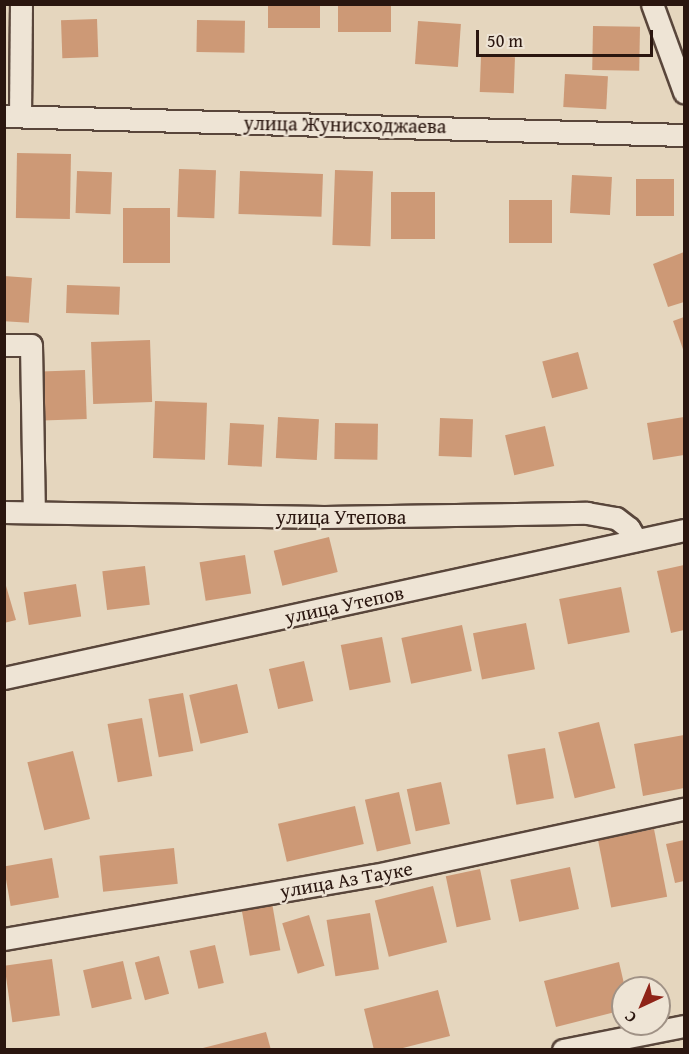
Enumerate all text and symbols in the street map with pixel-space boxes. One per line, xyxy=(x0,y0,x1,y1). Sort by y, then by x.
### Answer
scale bar xyxy=(479,18,656,56)
text: 50 m xyxy=(487,27,523,54)
street label: улица Жунисходжаева xyxy=(243,110,447,138)
street label: улица Утепова xyxy=(276,504,406,528)
street label: улица Утепов xyxy=(282,580,406,628)
street label: улица Аз Тауке xyxy=(278,856,414,902)
north arrow xyxy=(611,976,671,1036)
text: С xyxy=(618,1006,641,1029)

